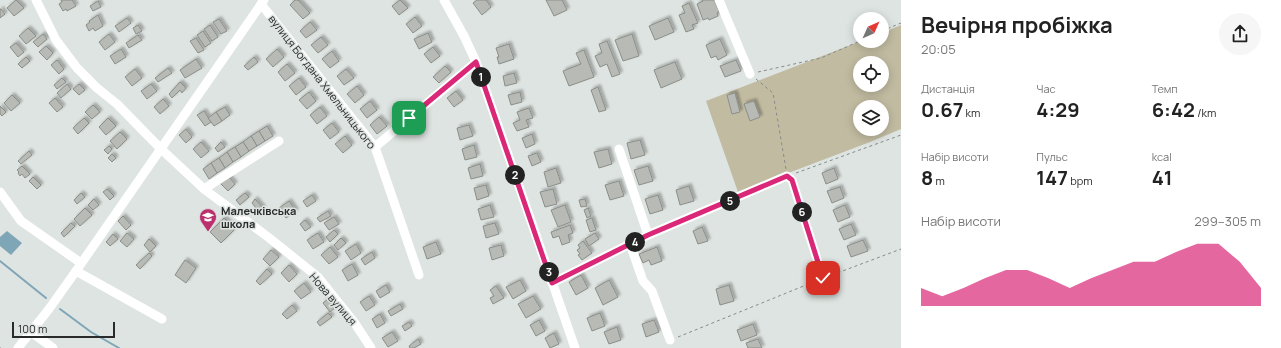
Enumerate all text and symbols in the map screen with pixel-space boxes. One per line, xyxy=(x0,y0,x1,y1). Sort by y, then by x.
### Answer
text: Вечірня пробіжка xyxy=(921,10,1113,40)
street label: вулиця Богдана Хмельницького xyxy=(265,12,380,152)
north arrow xyxy=(853,12,889,48)
map controls xyxy=(853,12,889,136)
button: share xyxy=(1219,13,1261,55)
text: 20:05 xyxy=(921,40,956,58)
button: locate xyxy=(853,56,889,92)
pin: 1 xyxy=(471,67,491,87)
text: 1 xyxy=(479,69,483,84)
text: Дистанція xyxy=(921,81,975,96)
text: Час xyxy=(1036,81,1056,96)
text: Темп xyxy=(1152,81,1178,96)
text: 0.67 xyxy=(921,96,963,123)
text: 4:29 xyxy=(1036,96,1080,123)
text: 6:42 xyxy=(1152,96,1195,123)
button: layers xyxy=(853,100,889,136)
pin xyxy=(392,101,426,135)
text: km xyxy=(963,105,980,120)
text: /km xyxy=(1195,105,1216,120)
icon: arrive xyxy=(398,107,420,129)
text: Набір висоти xyxy=(921,149,989,164)
text: Пульс xyxy=(1036,149,1068,164)
text: kcal xyxy=(1152,149,1172,164)
text: 8 xyxy=(921,164,933,191)
text: 147 xyxy=(1036,164,1068,191)
text: 41 xyxy=(1152,164,1173,191)
pin: 2 xyxy=(505,165,525,185)
text: 2 xyxy=(512,167,518,182)
text: m xyxy=(933,173,945,188)
text: bpm xyxy=(1068,173,1093,188)
pin: 5 xyxy=(720,191,740,211)
text: 5 xyxy=(727,193,733,208)
pin: 6 xyxy=(792,202,812,222)
place label: Малечківська школа xyxy=(221,203,296,231)
text: 6 xyxy=(799,204,805,219)
school or university icon: Малечківська школа xyxy=(198,207,218,232)
text: Набір висоти xyxy=(921,212,1001,230)
text: 299–305 m xyxy=(1194,212,1261,230)
pin: 4 xyxy=(625,232,645,252)
text: 4 xyxy=(632,234,638,249)
pin xyxy=(806,261,840,295)
pin: 3 xyxy=(539,262,559,282)
text: 3 xyxy=(546,264,552,279)
icon: check xyxy=(812,267,834,289)
street label: Нова вулиця xyxy=(306,269,360,328)
scale bar xyxy=(12,320,115,339)
text: 100 m xyxy=(18,321,47,336)

